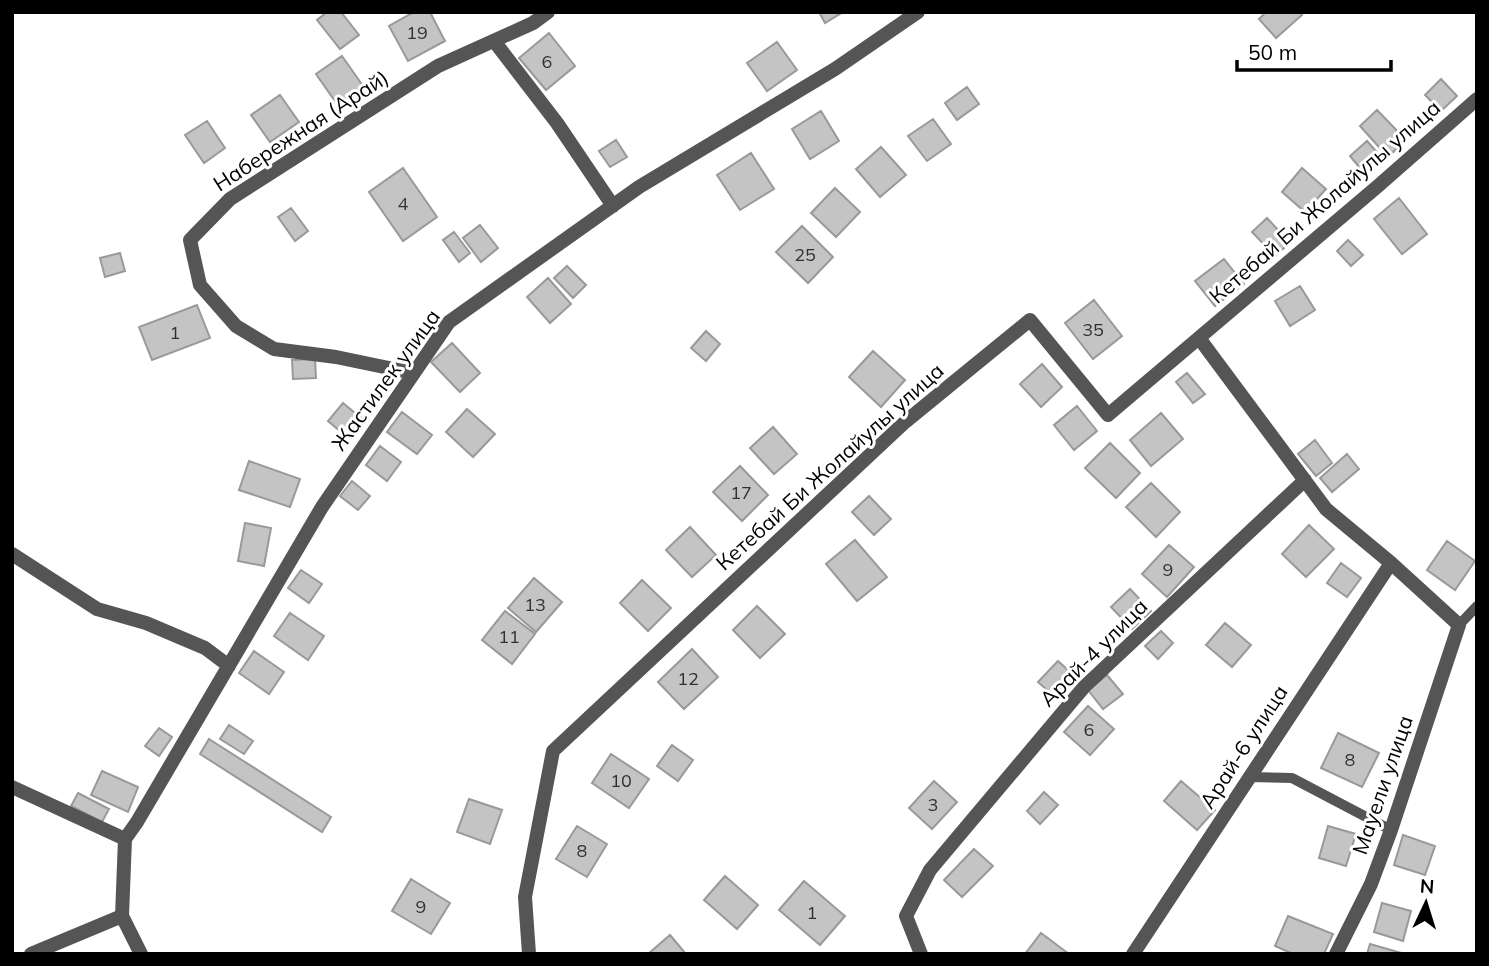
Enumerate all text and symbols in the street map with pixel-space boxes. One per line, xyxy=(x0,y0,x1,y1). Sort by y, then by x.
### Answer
house number: 19 xyxy=(406,21,428,44)
scale bar xyxy=(1237,28,1391,72)
text: 50 m xyxy=(1248,39,1297,65)
house number: 6 xyxy=(542,50,552,73)
street label: Набережная (Арай) xyxy=(208,64,393,196)
street label: Кетебай Би Жолайулы улица xyxy=(1204,94,1445,309)
house number: 4 xyxy=(398,192,409,215)
house number: 25 xyxy=(794,243,816,266)
street label: Жастилек улица xyxy=(325,304,445,455)
house number: 35 xyxy=(1082,318,1104,341)
house number: 1 xyxy=(170,321,180,344)
street label: Кетебай Би Жолайулы улица xyxy=(710,357,949,575)
house number: 17 xyxy=(730,481,752,504)
house number: 9 xyxy=(1163,558,1173,581)
house number: 13 xyxy=(524,593,546,616)
street label: Арай-4 улица xyxy=(1034,593,1153,712)
house number: 11 xyxy=(498,625,520,648)
house number: 12 xyxy=(677,667,699,690)
street label: Арай-6 улица xyxy=(1194,680,1293,813)
street label: Мауели улица xyxy=(1346,712,1418,858)
house number: 6 xyxy=(1084,718,1094,741)
house number: 8 xyxy=(1345,748,1355,771)
house number: 10 xyxy=(610,769,632,792)
house number: 3 xyxy=(928,793,938,816)
house number: 8 xyxy=(577,839,587,862)
north arrow xyxy=(1391,868,1461,938)
text: N xyxy=(1419,874,1435,899)
house number: 9 xyxy=(416,895,426,918)
house number: 1 xyxy=(807,901,817,924)

